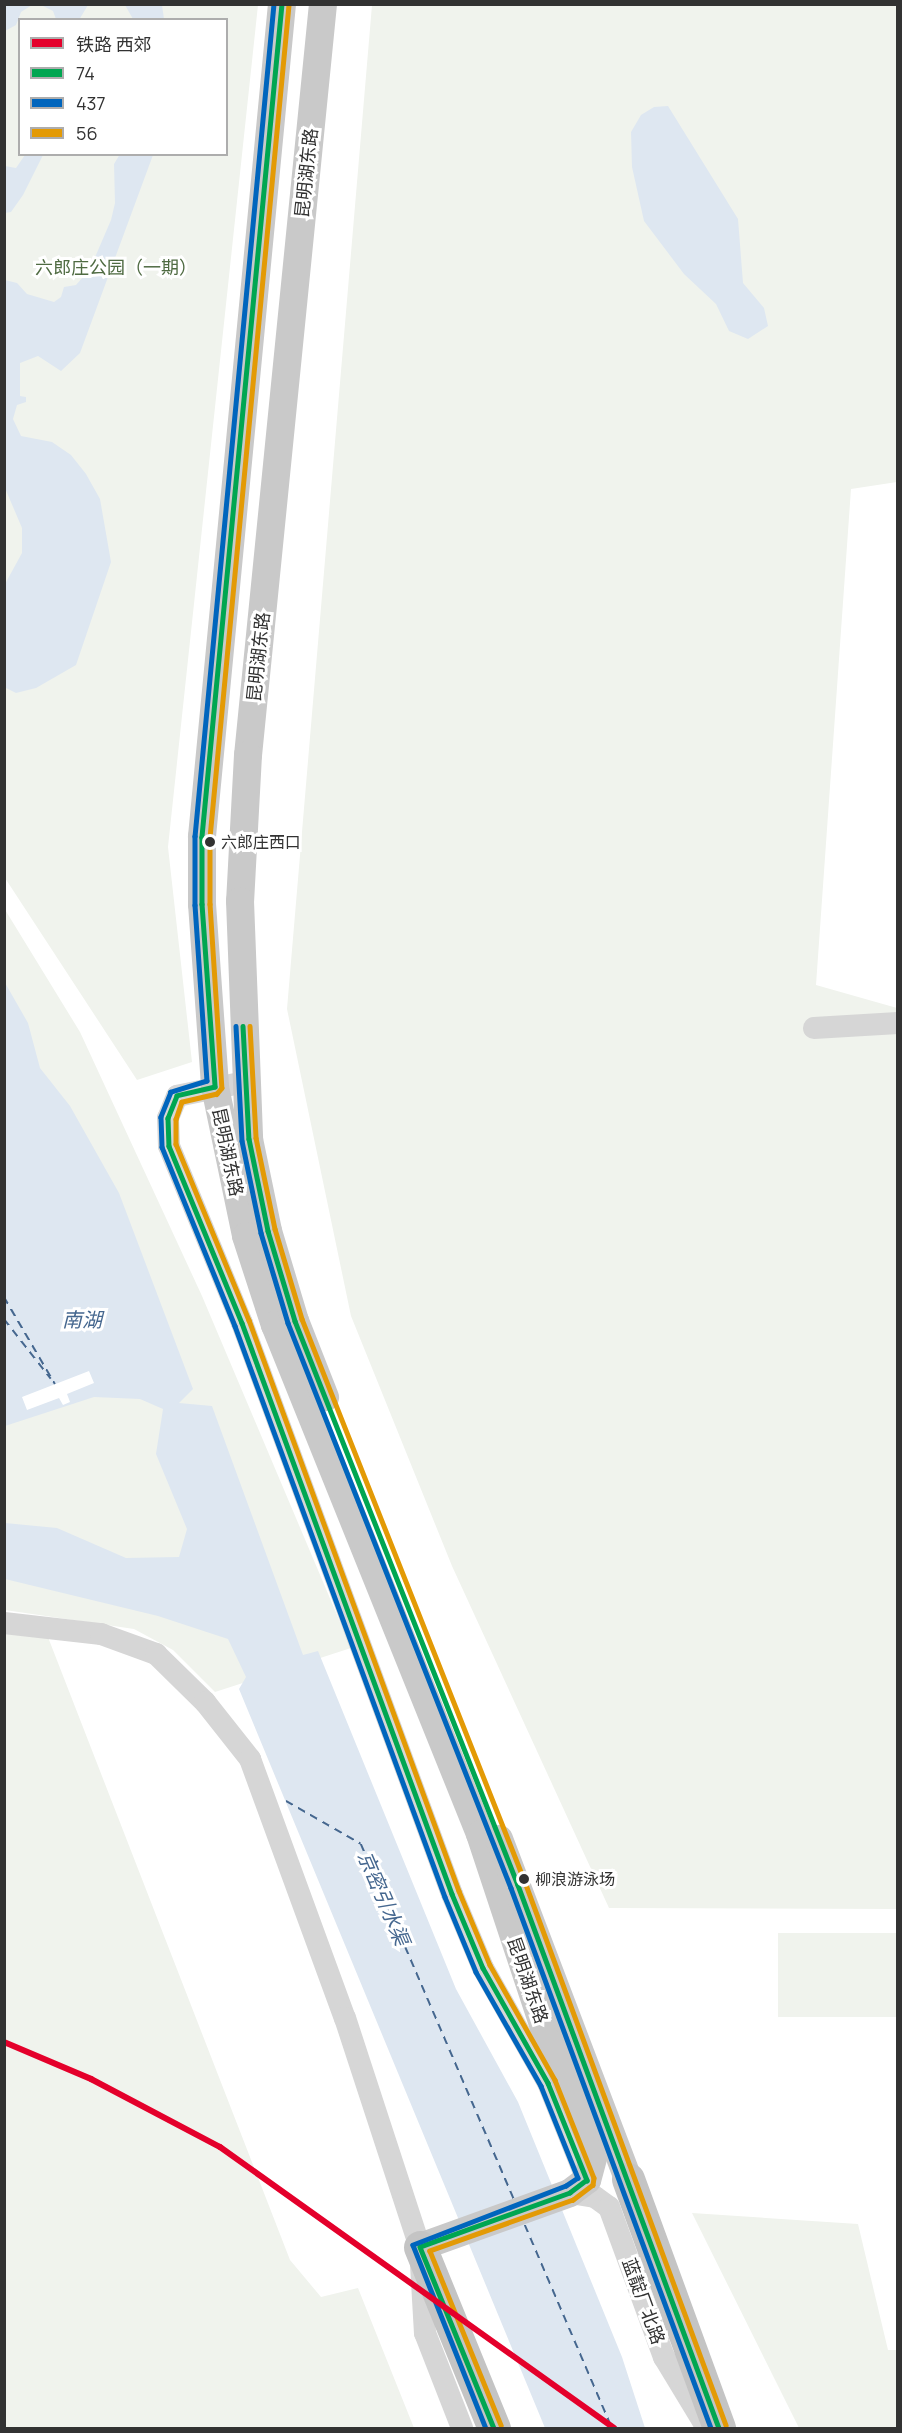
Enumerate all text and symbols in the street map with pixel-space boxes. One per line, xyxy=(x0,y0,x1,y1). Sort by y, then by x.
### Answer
legend xyxy=(18,18,228,156)
text: 铁路 西郊 xyxy=(76,32,152,56)
text: 74 xyxy=(76,61,95,85)
text: 437 xyxy=(76,91,106,115)
text: 56 xyxy=(76,121,98,145)
street label: 昆明湖东路 xyxy=(291,127,321,219)
park label: 六郎庄公园（一期） xyxy=(35,256,197,278)
street label: 昆明湖东路 xyxy=(243,611,273,703)
place label: 六郎庄西口 xyxy=(221,832,301,852)
marker: 六郎庄西口 xyxy=(204,836,216,848)
street label: 昆明湖东路 xyxy=(208,1106,248,1198)
water label: 南湖 xyxy=(62,1307,102,1331)
water label: 京密引水渠 xyxy=(353,1847,415,1949)
place label: 柳浪游泳场 xyxy=(535,1869,615,1889)
marker: 柳浪游泳场 xyxy=(518,1873,530,1885)
street label: 昆明湖东路 xyxy=(503,1934,553,2026)
street label: 蓝靛厂北路 xyxy=(618,2255,670,2347)

